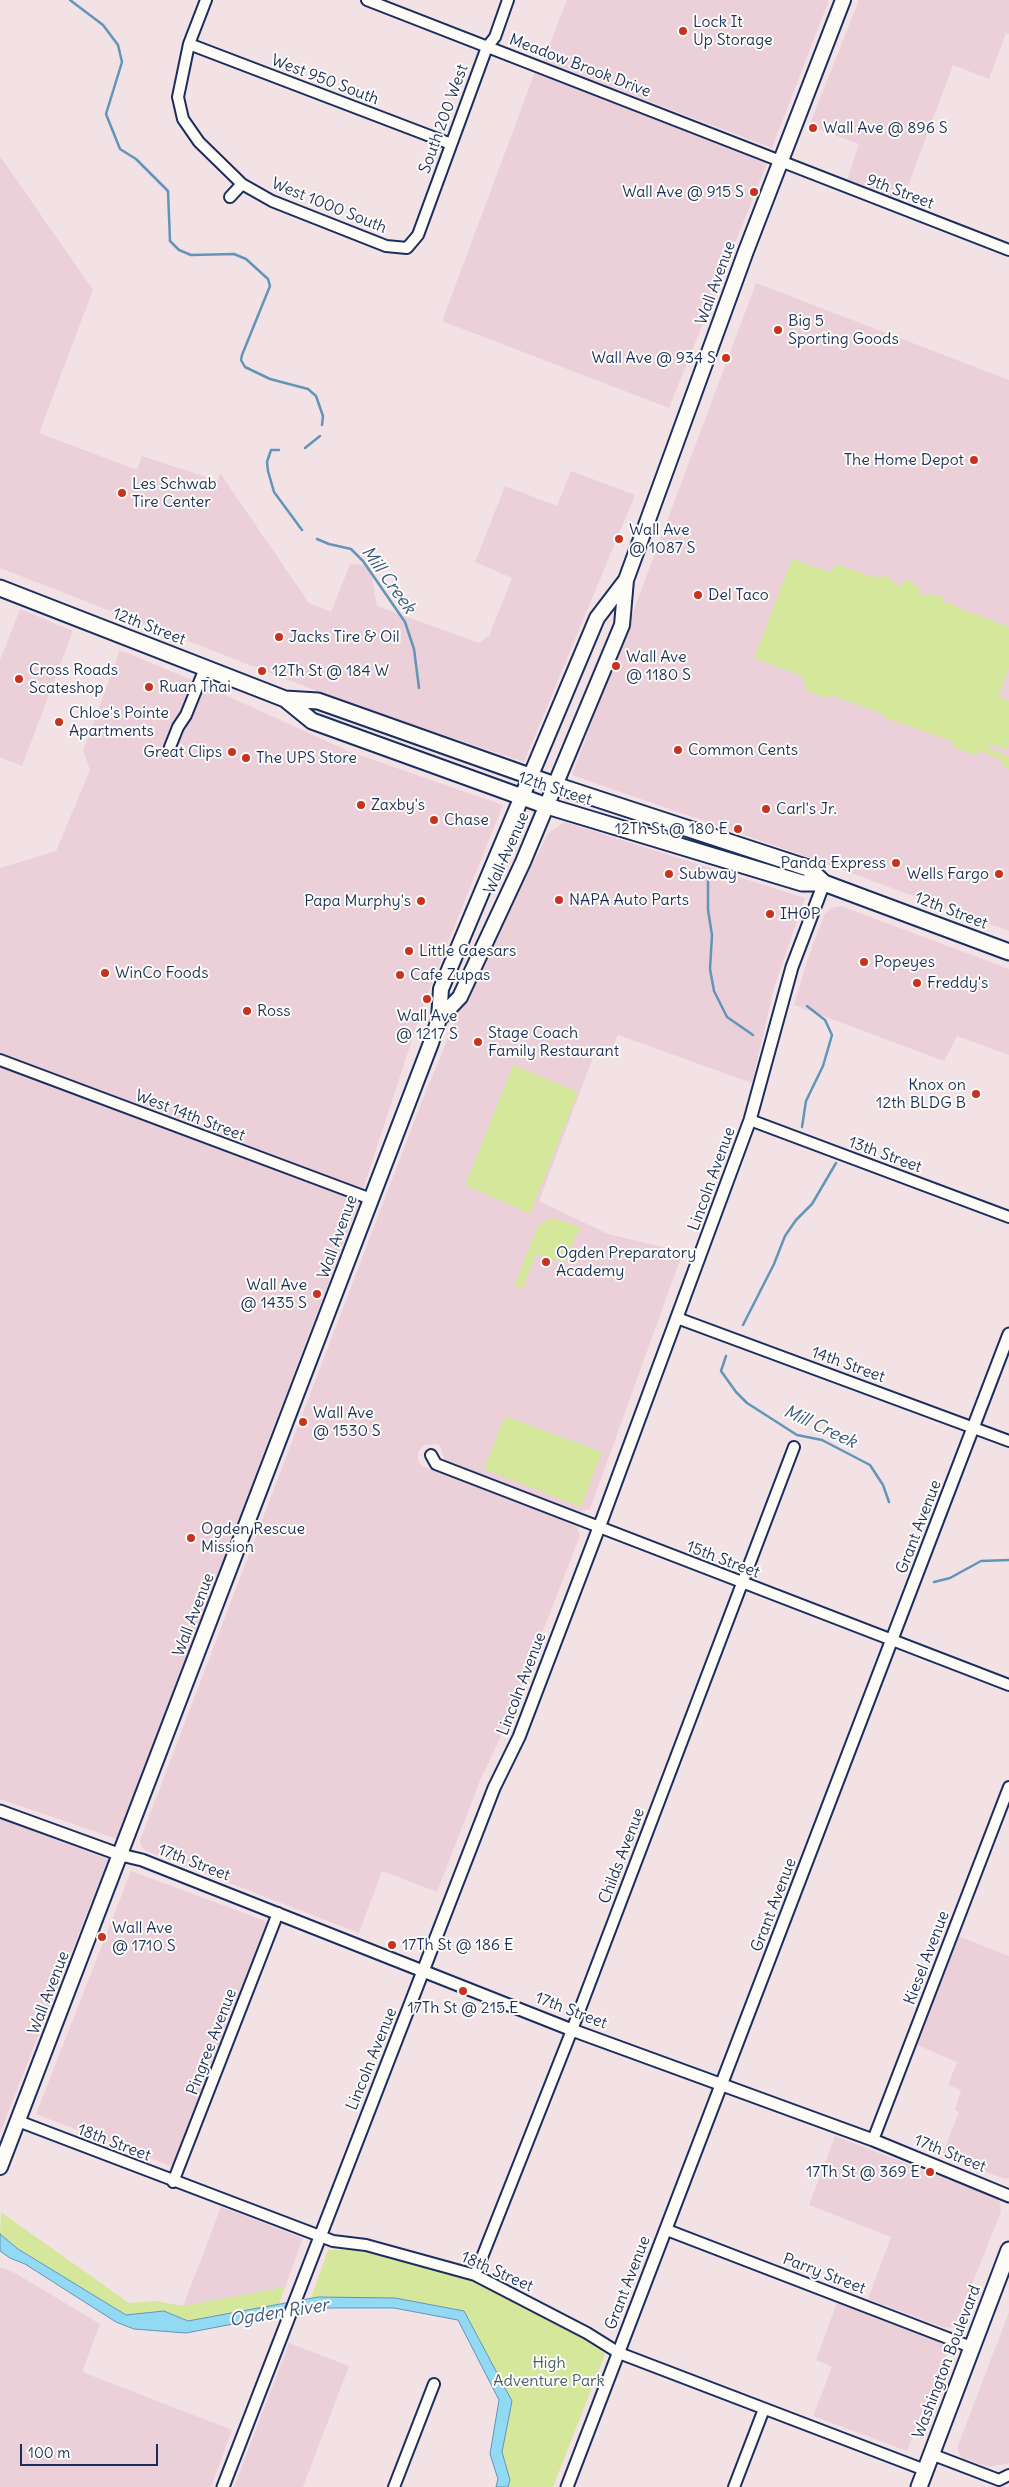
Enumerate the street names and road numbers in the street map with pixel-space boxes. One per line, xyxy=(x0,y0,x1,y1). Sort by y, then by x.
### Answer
street label: Meadow Brook Drive xyxy=(507,30,653,102)
street label: West 950 South xyxy=(269,51,381,109)
street label: South 200 West xyxy=(415,62,473,176)
street label: 9th Street xyxy=(864,170,936,214)
street label: West 1000 South xyxy=(269,174,389,238)
street label: Wall Avenue xyxy=(692,238,740,328)
street label: 12th Street xyxy=(110,604,188,650)
street label: 12th Street xyxy=(516,768,594,810)
street label: Wall Avenue xyxy=(480,809,534,897)
street label: 12th Street xyxy=(912,888,990,934)
street label: West 14th Street xyxy=(133,1086,247,1146)
street label: Lincoln Avenue xyxy=(684,1125,740,1233)
street label: 13th Street xyxy=(846,1133,924,1177)
street label: Wall Avenue xyxy=(314,1192,362,1282)
street label: 14th Street xyxy=(809,1343,887,1387)
street label: Grant Avenue xyxy=(892,1477,946,1577)
street label: 15th Street xyxy=(684,1537,762,1583)
street label: Wall Avenue xyxy=(169,1571,219,1659)
street label: Lincoln Avenue xyxy=(494,1630,550,1738)
street label: Childs Avenue xyxy=(595,1805,649,1907)
street label: 17th Street xyxy=(155,1841,233,1885)
street label: Grant Avenue xyxy=(747,1855,801,1955)
street label: Kiesel Avenue xyxy=(900,1908,954,2008)
street label: Wall Avenue xyxy=(24,1949,74,2037)
street label: Pingree Avenue xyxy=(183,1986,241,2098)
street label: 17th Street xyxy=(532,1989,610,2033)
street label: Lincoln Avenue xyxy=(343,2005,401,2113)
street label: 18th Street xyxy=(75,2120,153,2166)
street label: 17th Street xyxy=(911,2131,989,2177)
street label: Grant Avenue xyxy=(601,2233,655,2333)
street label: 18th Street xyxy=(458,2248,536,2296)
street label: Parry Street xyxy=(780,2249,868,2299)
street label: Washington Boulevard xyxy=(909,2283,985,2441)

